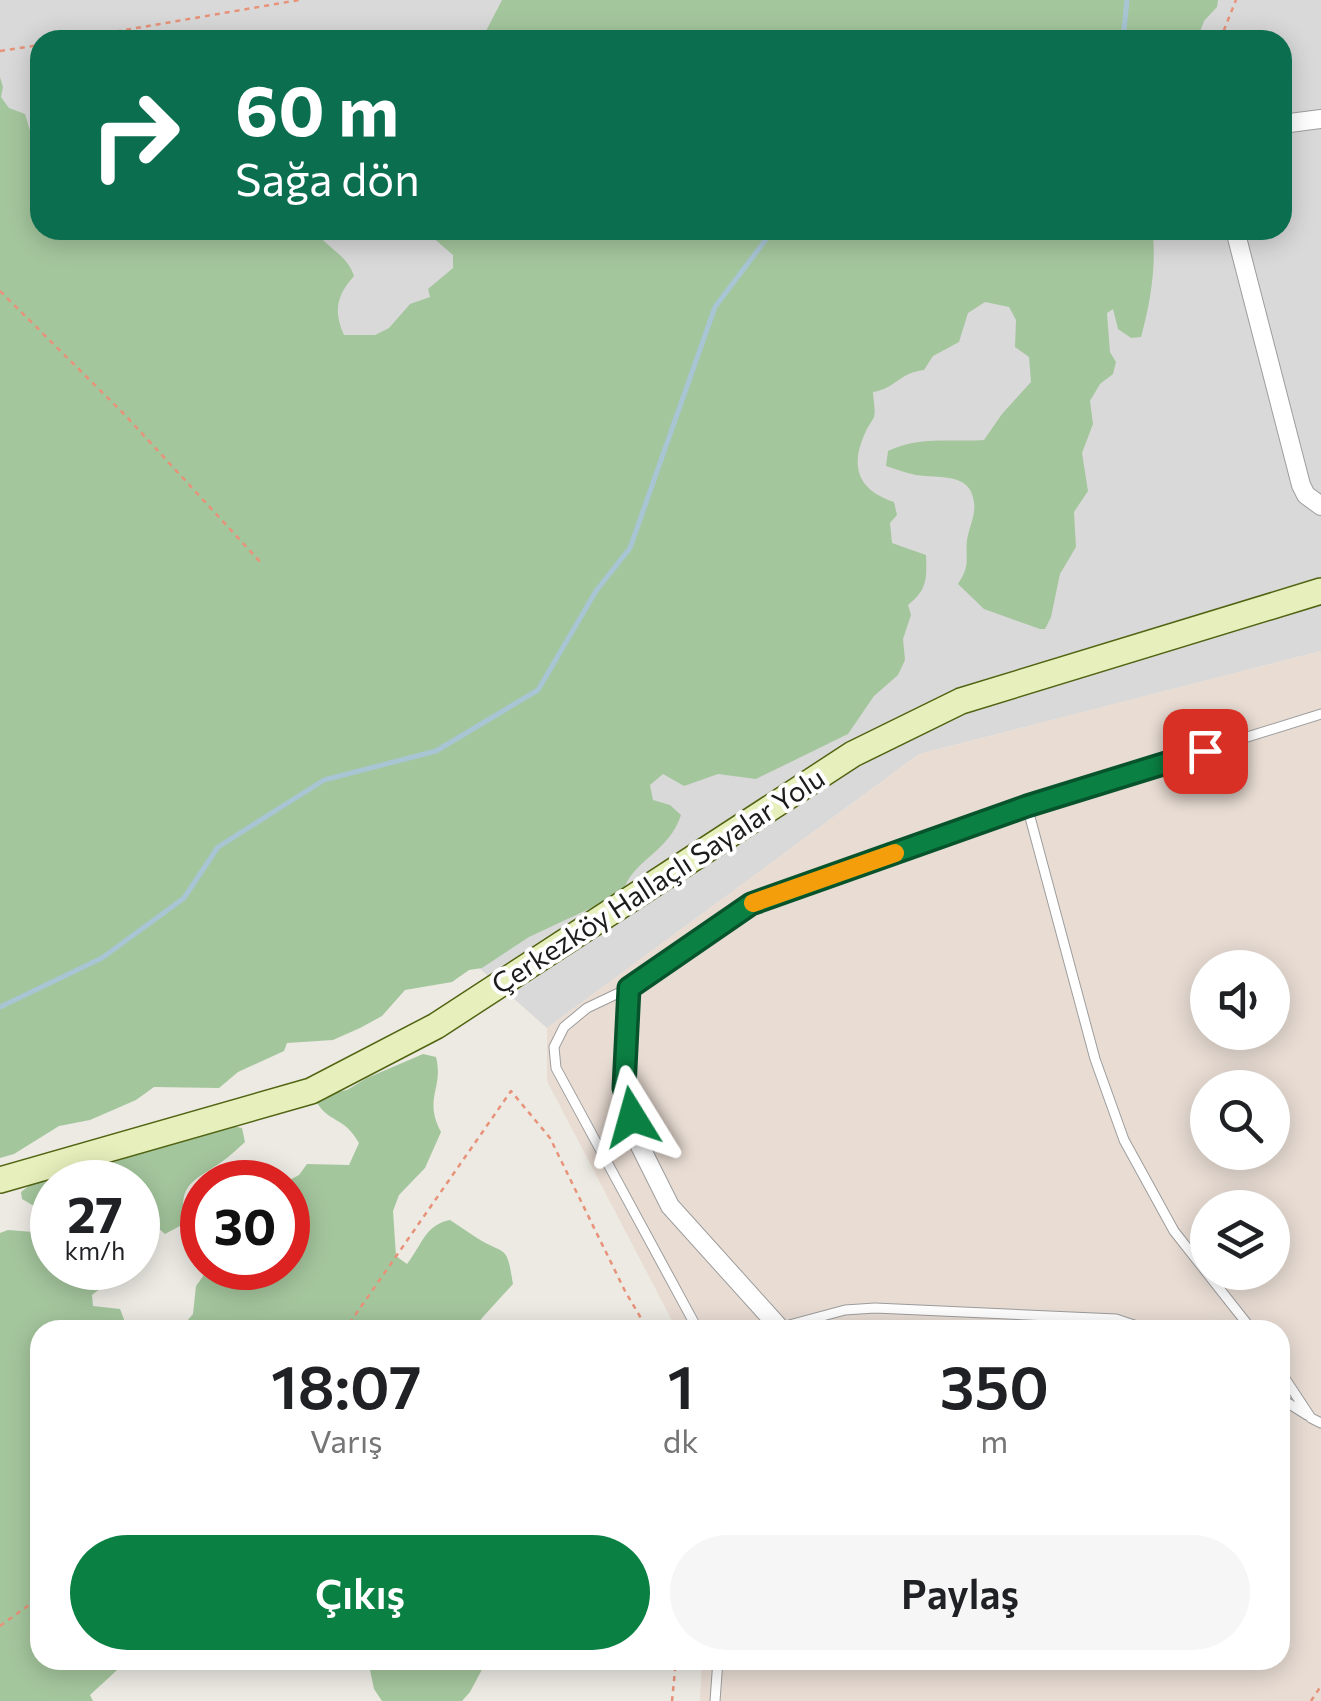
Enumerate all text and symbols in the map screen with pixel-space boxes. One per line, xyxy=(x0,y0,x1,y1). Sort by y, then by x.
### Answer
text: 60 m xyxy=(235,65,399,150)
icon: right xyxy=(70,70,200,200)
text: Sağa dön xyxy=(235,150,420,205)
pin xyxy=(1163,709,1248,794)
icon: arrive xyxy=(1178,724,1233,779)
street label: Çerkezköy Hallaçlı Sayalar Yolu xyxy=(485,760,830,1001)
map controls xyxy=(1190,950,1290,1290)
button: sound xyxy=(1190,950,1290,1050)
position arrow xyxy=(580,1065,684,1169)
button: search xyxy=(1190,1070,1290,1170)
speed limit sign: 30 xyxy=(180,1160,310,1290)
text: 27 xyxy=(67,1182,123,1243)
button: layers xyxy=(1190,1190,1290,1290)
text: km/h xyxy=(65,1235,125,1265)
text: 18:07 xyxy=(271,1348,422,1421)
text: 1 xyxy=(667,1348,694,1421)
text: 350 xyxy=(940,1348,1049,1421)
text: Varış xyxy=(310,1420,383,1460)
text: dk xyxy=(663,1420,699,1460)
text: m xyxy=(980,1420,1008,1460)
button: Çıkış xyxy=(70,1535,650,1650)
button: Paylaş xyxy=(670,1535,1250,1650)

